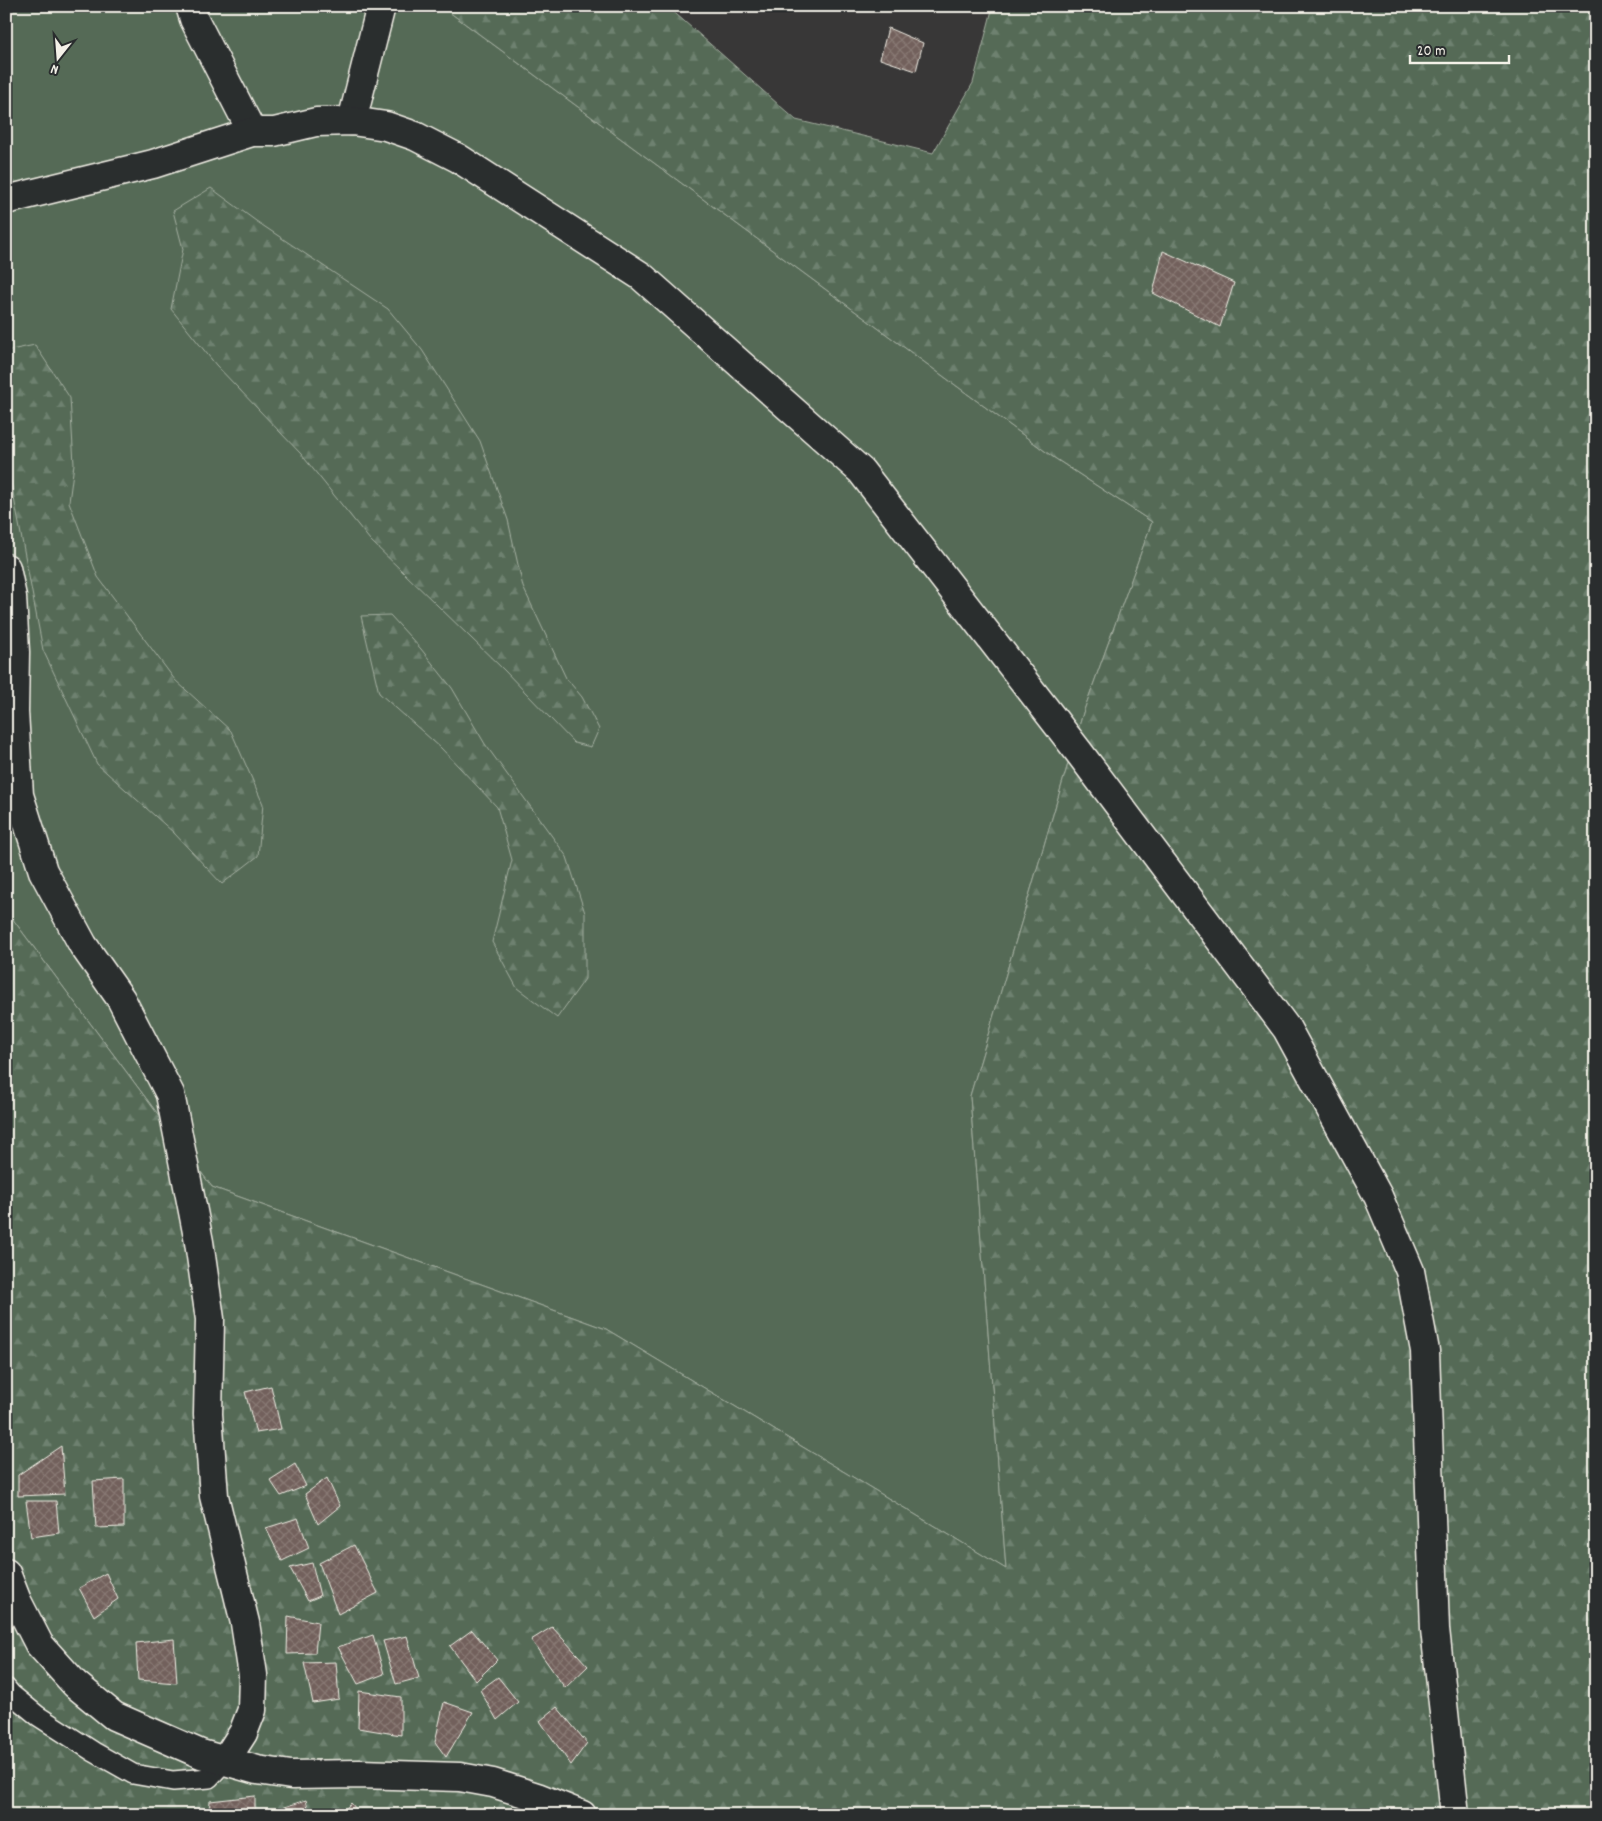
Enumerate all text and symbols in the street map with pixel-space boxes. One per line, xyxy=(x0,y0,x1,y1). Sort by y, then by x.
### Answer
north arrow xyxy=(32,32,82,82)
scale bar xyxy=(1410,32,1508,64)
text: 20 m xyxy=(1417,41,1445,63)
text: N xyxy=(48,58,61,79)

